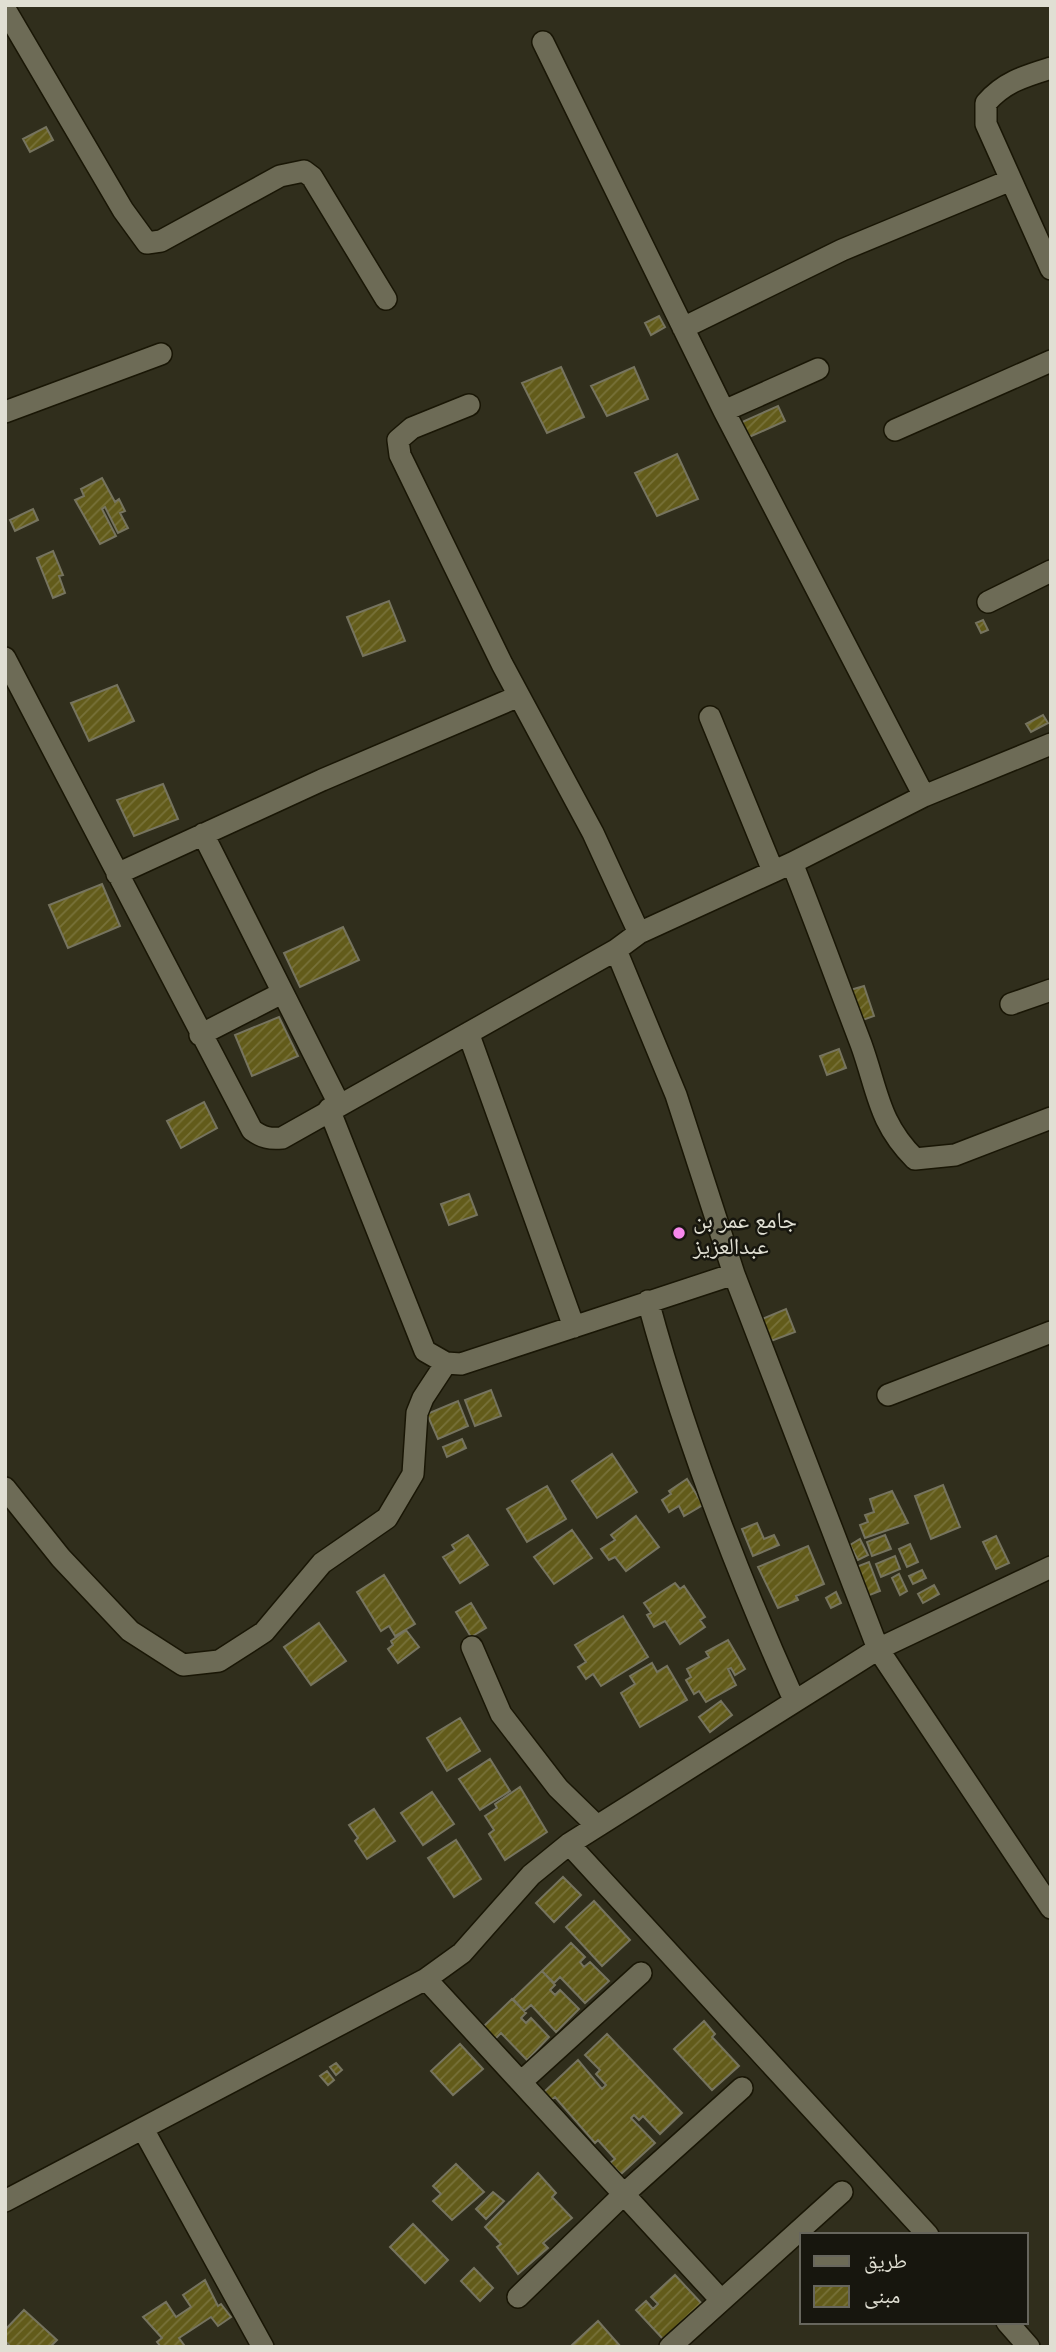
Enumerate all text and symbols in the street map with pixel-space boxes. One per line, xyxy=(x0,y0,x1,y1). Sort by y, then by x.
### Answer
place label: جامع عمر بن عبدالعزيز xyxy=(692,1205,797,1262)
marker: جامع عمر بن عبدالعزيز xyxy=(671,1225,687,1241)
legend xyxy=(800,2233,1028,2324)
text: طريق xyxy=(864,2247,907,2275)
text: مبنى xyxy=(864,2282,900,2310)

